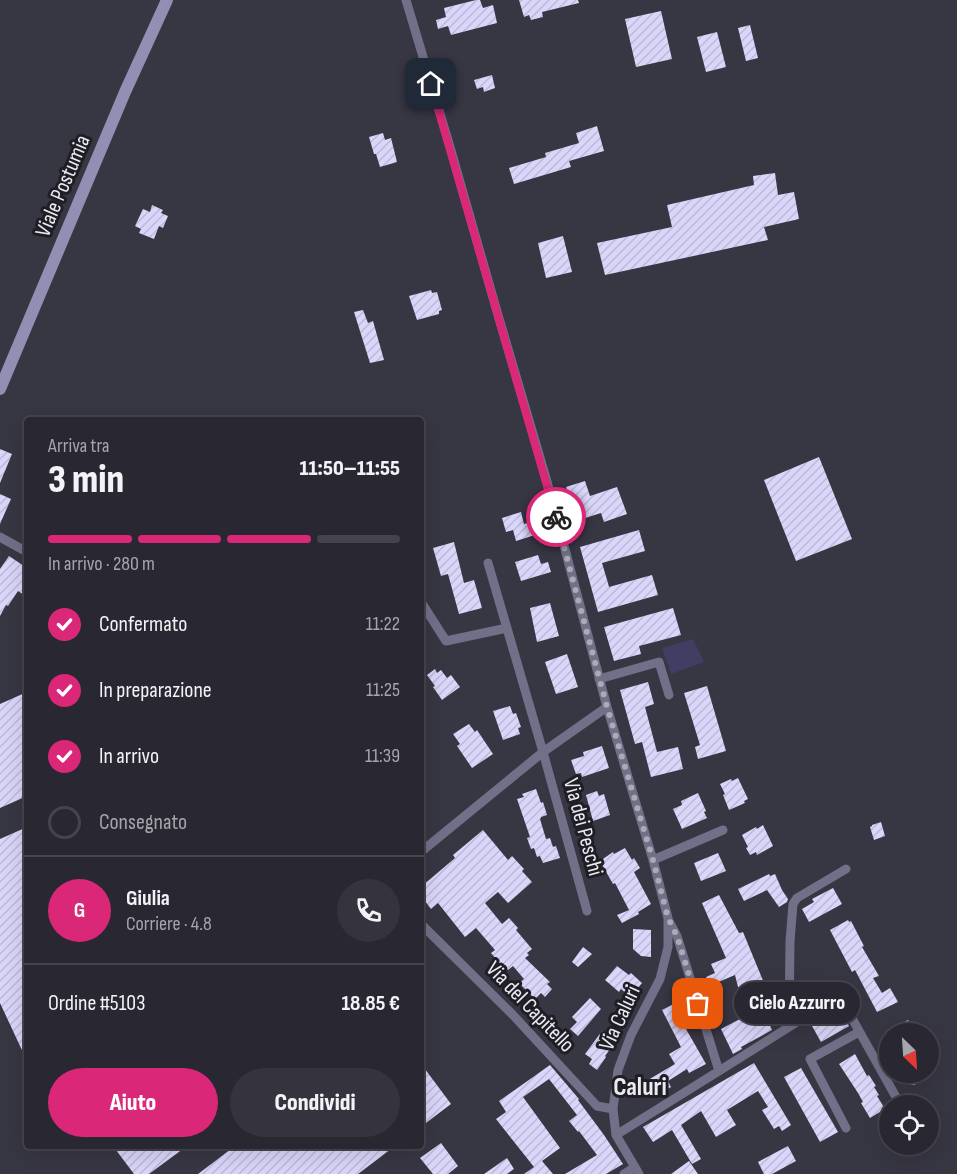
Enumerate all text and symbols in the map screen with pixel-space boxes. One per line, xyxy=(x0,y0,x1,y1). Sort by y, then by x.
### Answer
pin xyxy=(405,58,456,109)
icon: home xyxy=(414,67,447,100)
street label: Viale Postumia xyxy=(30,131,96,241)
text: Arriva tra xyxy=(48,434,110,458)
text: 11:50–11:55 xyxy=(300,455,400,482)
text: 3 min xyxy=(48,457,124,504)
courier xyxy=(526,487,586,547)
icon: bike xyxy=(540,501,573,534)
text: In arrivo · 280 m xyxy=(48,552,155,576)
icon: check xyxy=(48,608,81,641)
text: Confermato xyxy=(99,611,187,638)
text: 11:22 xyxy=(366,612,400,636)
icon: check xyxy=(48,674,81,707)
text: In preparazione xyxy=(99,677,212,704)
text: 11:25 xyxy=(366,678,400,702)
icon: check xyxy=(48,740,81,773)
text: In arrivo xyxy=(99,743,159,770)
text: 11:39 xyxy=(365,744,400,768)
street label: Via dei Peschi xyxy=(557,775,609,879)
text: Consegnato xyxy=(99,809,187,836)
button: phone xyxy=(337,879,400,942)
text: Giulia xyxy=(126,885,170,912)
text: G xyxy=(74,897,85,924)
text: Corriere · 4.8 xyxy=(126,912,212,936)
street label: Via del Capitello xyxy=(480,956,580,1058)
pin xyxy=(672,978,723,1029)
street label: Via Caluri xyxy=(593,981,647,1055)
callout: Cielo Azzurro xyxy=(734,983,860,1025)
icon: bag xyxy=(681,987,714,1020)
text: Ordine #5103 xyxy=(48,990,145,1017)
text: 18.85 € xyxy=(341,990,400,1017)
text: Cielo Azzurro xyxy=(749,991,845,1015)
north arrow xyxy=(879,1023,939,1083)
map controls xyxy=(879,1023,939,1155)
button: Aiuto xyxy=(48,1068,218,1137)
button: Condividi xyxy=(230,1068,400,1137)
district label: Caluri xyxy=(613,1072,667,1103)
button: locate xyxy=(879,1095,939,1155)

